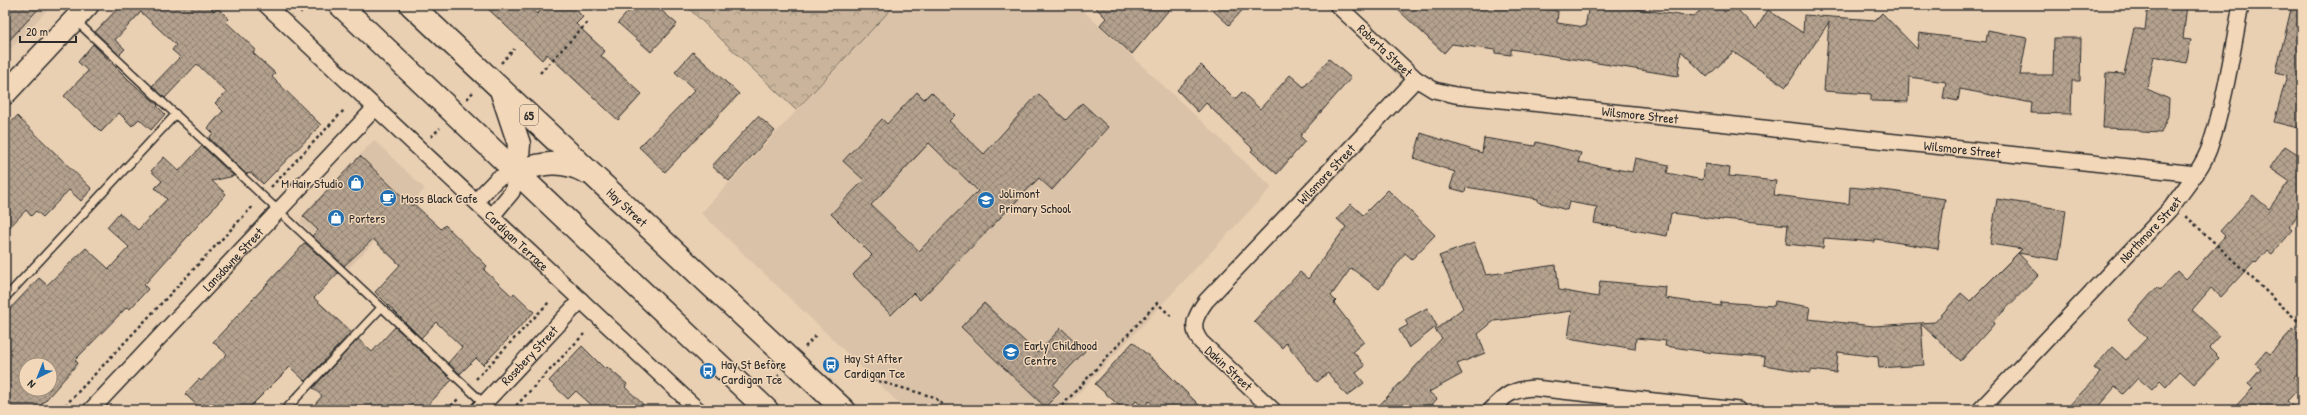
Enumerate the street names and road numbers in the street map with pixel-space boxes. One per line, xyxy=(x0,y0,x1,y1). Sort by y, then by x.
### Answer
street label: Roberta Street xyxy=(1354,20,1417,81)
street label: Wilsmore Street xyxy=(1601,102,1680,128)
road number: 65 xyxy=(520,105,538,125)
street label: Wilsmore Street xyxy=(1923,136,2002,162)
street label: Wilsmore Street xyxy=(1293,140,1359,208)
street label: Hay Street xyxy=(603,184,652,231)
street label: Northmore Street xyxy=(2115,192,2186,267)
street label: Cardigan Terrace xyxy=(481,206,553,275)
street label: Lansdowne Street xyxy=(198,223,268,295)
street label: Rosebery Street xyxy=(497,321,562,389)
street label: Dakin Street xyxy=(1201,341,1257,395)

